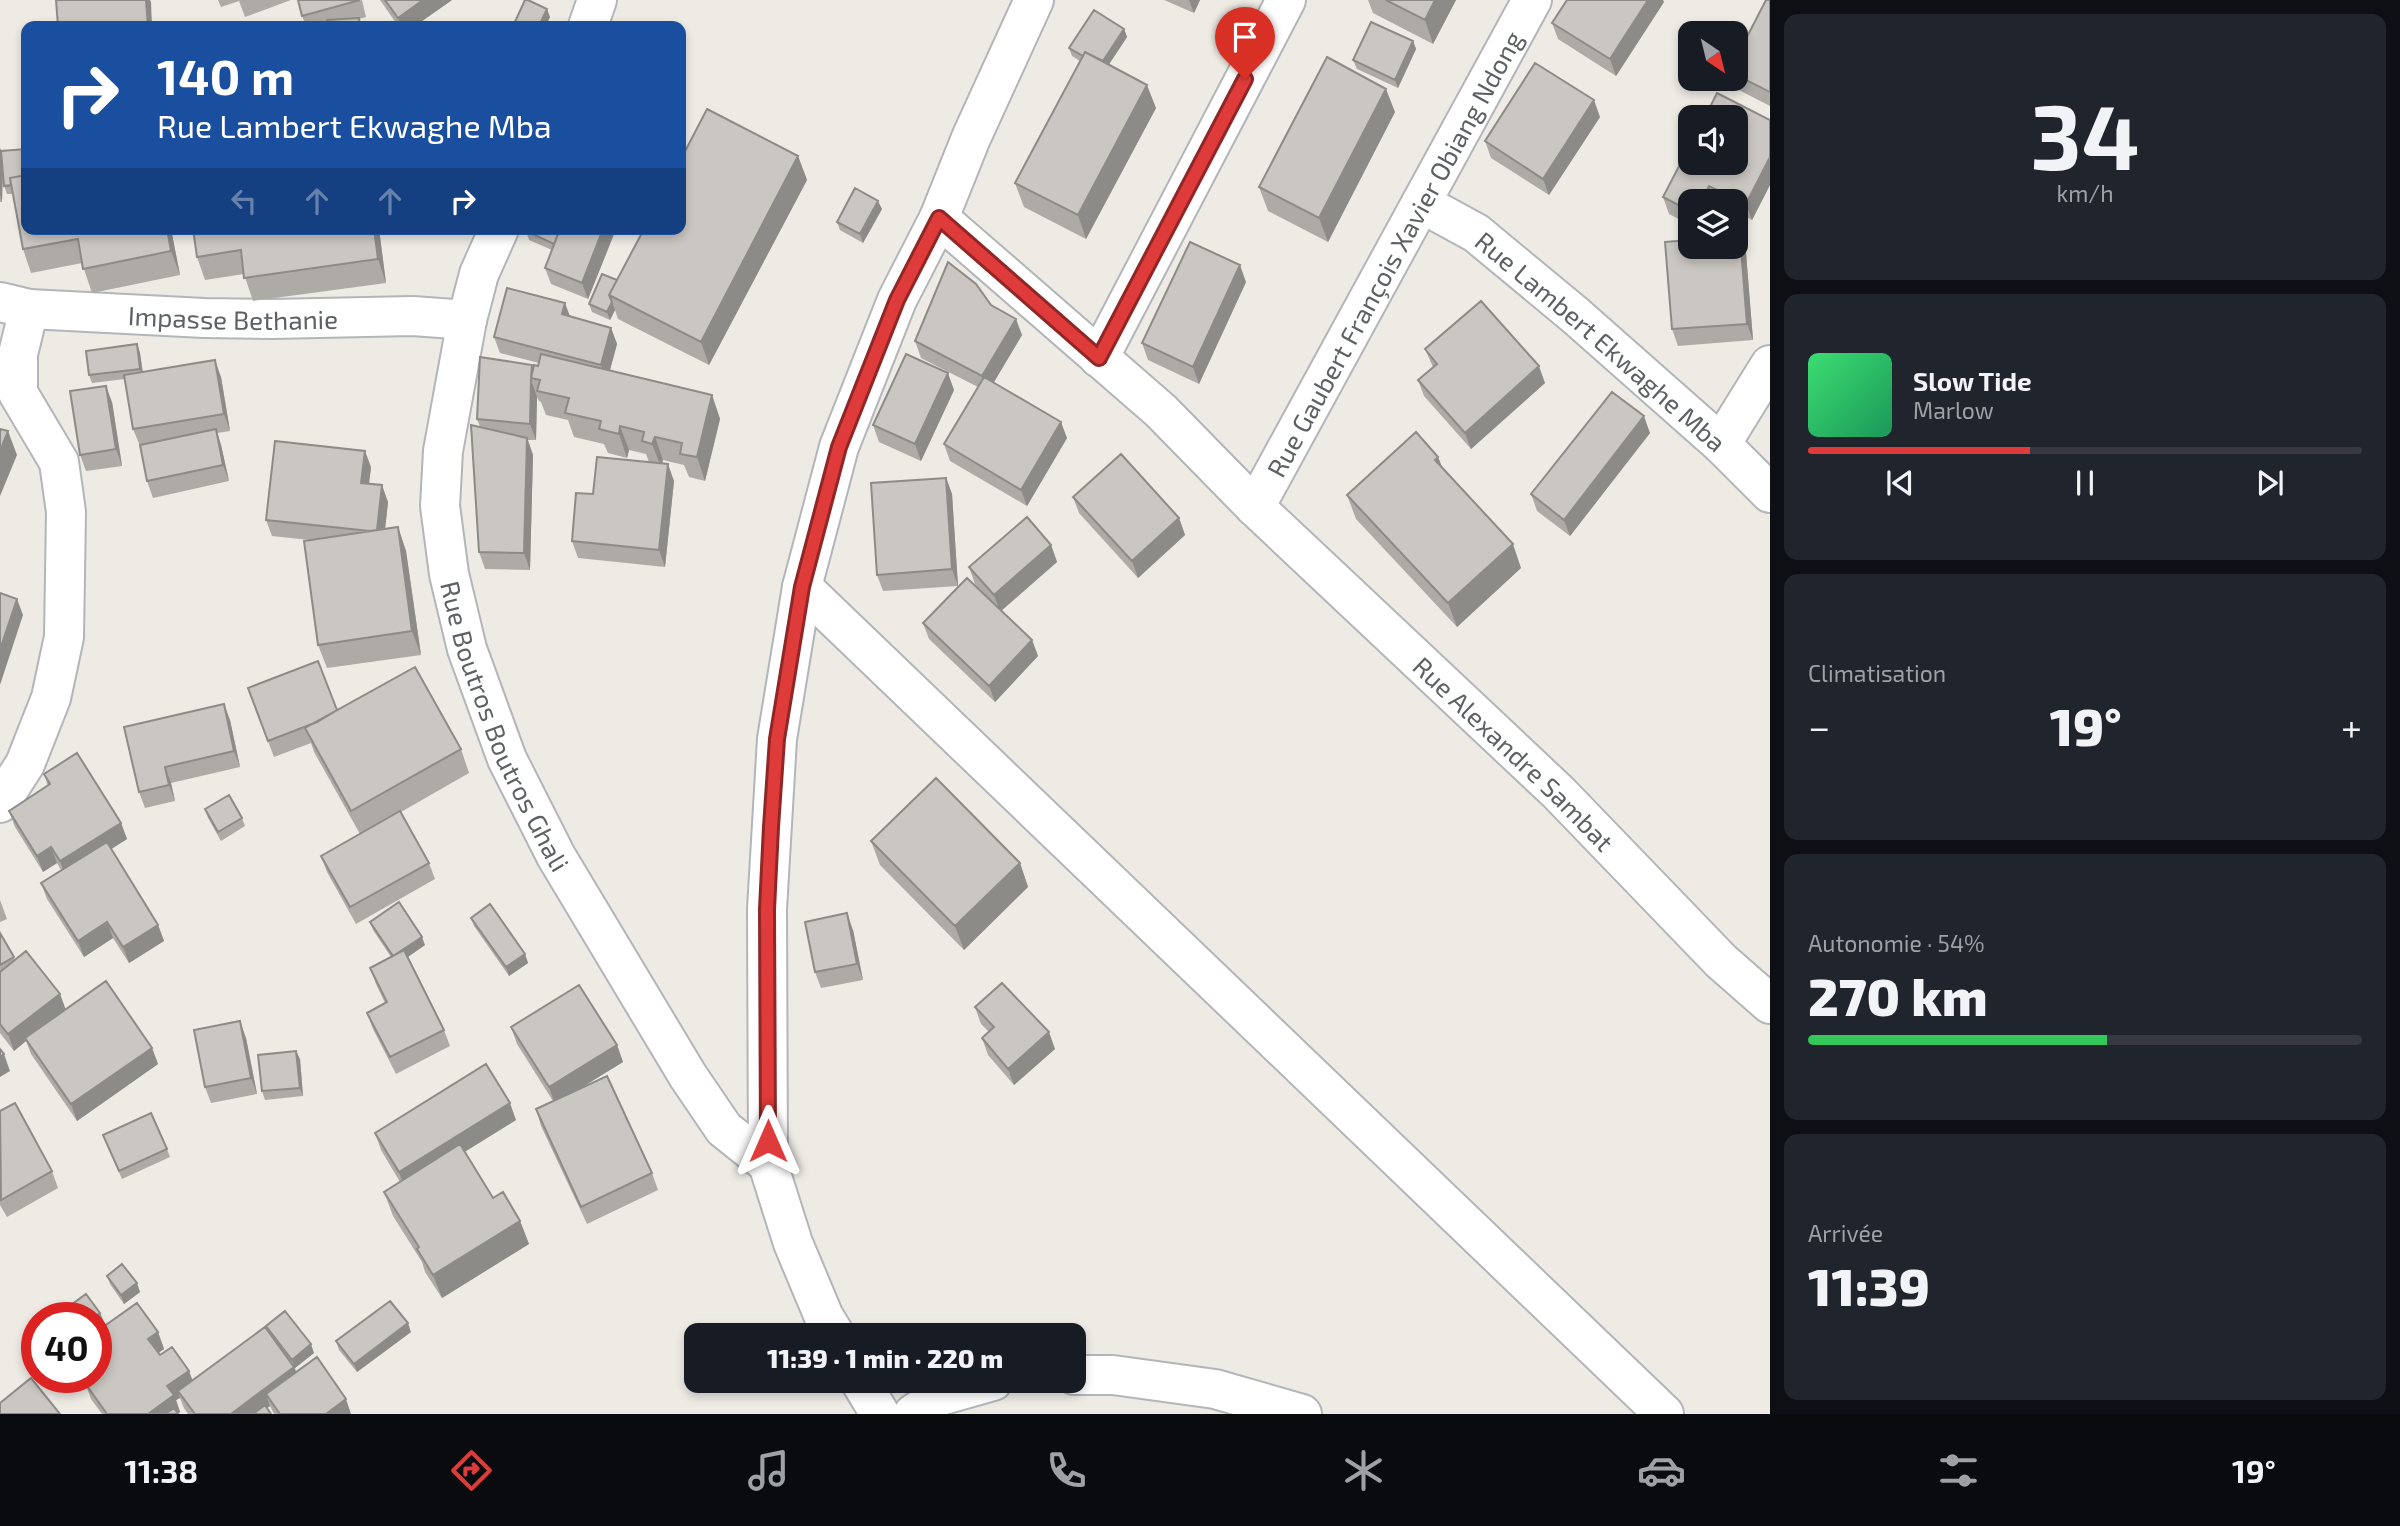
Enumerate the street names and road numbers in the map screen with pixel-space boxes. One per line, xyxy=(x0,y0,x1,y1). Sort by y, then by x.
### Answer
street label: Rue Gaubert François Xavier Obiang Ndong xyxy=(1259,25,1528,482)
street label: Rue Lambert Ekwaghe Mba xyxy=(1470,224,1733,457)
street label: Impasse Bethanie xyxy=(127,299,338,335)
street label: Rue Boutros Boutros Ghali xyxy=(436,578,577,876)
street label: Rue Alexandre Sambat xyxy=(1408,649,1621,857)

